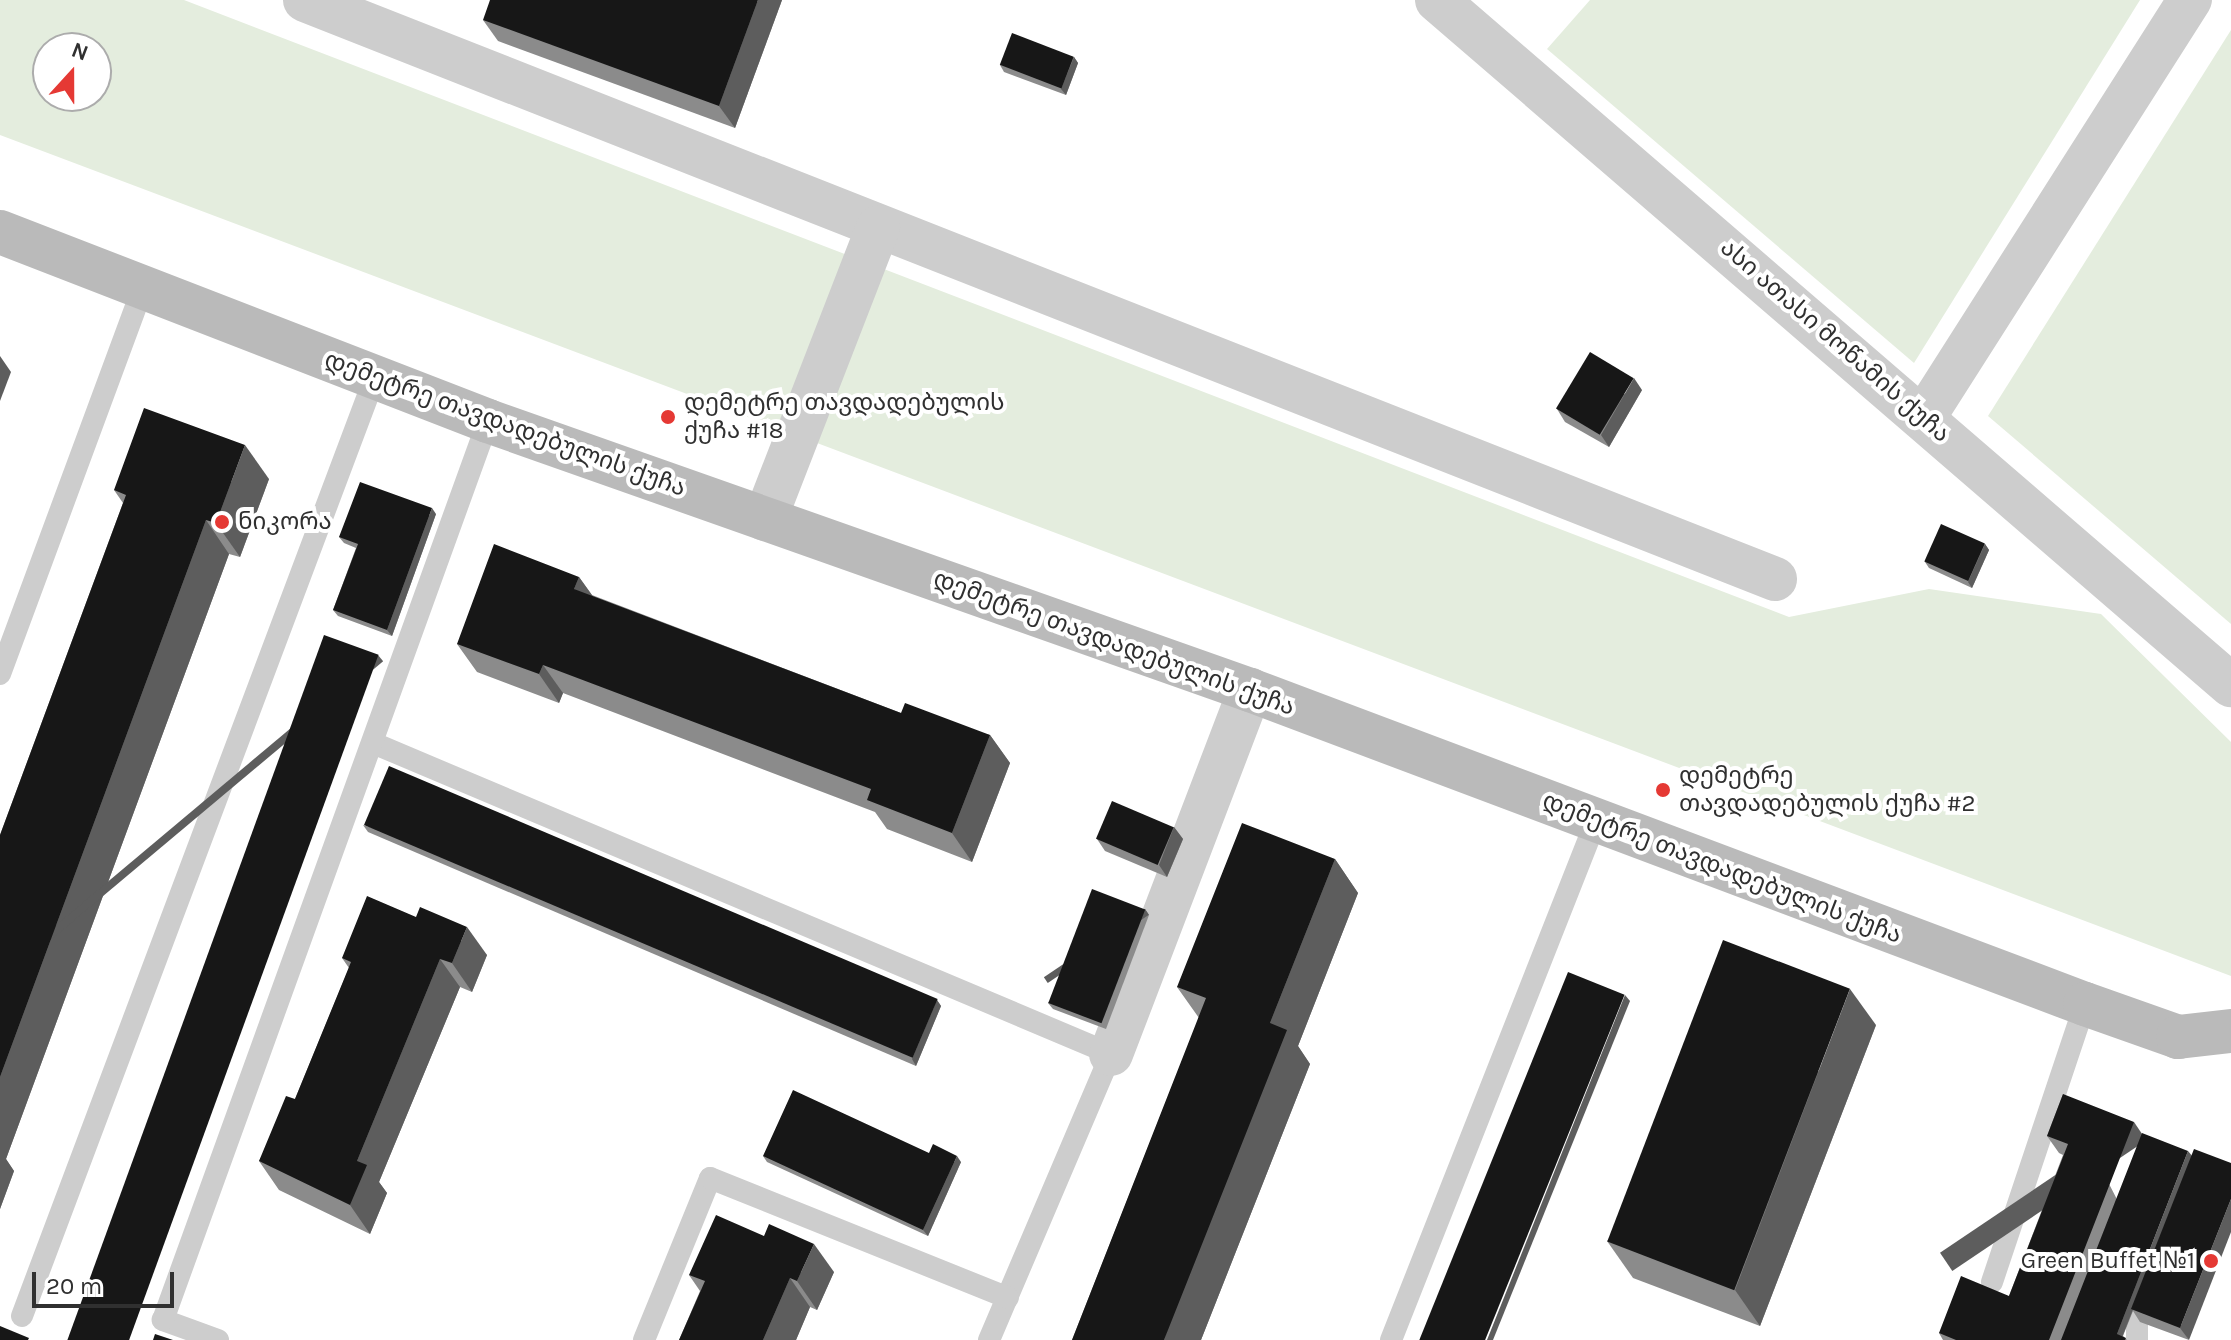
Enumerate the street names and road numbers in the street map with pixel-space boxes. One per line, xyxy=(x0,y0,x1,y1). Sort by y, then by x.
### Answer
street label: ასი ათასი მოწამის ქუჩა xyxy=(1714,233,1956,449)
street label: დემეტრე თავდადებულის ქუჩა xyxy=(320,345,690,503)
street label: დემეტრე თავდადებულის ქუჩა xyxy=(929,564,1299,722)
street label: დემეტრე თავდადებულის ქუჩა xyxy=(1538,786,1906,950)

